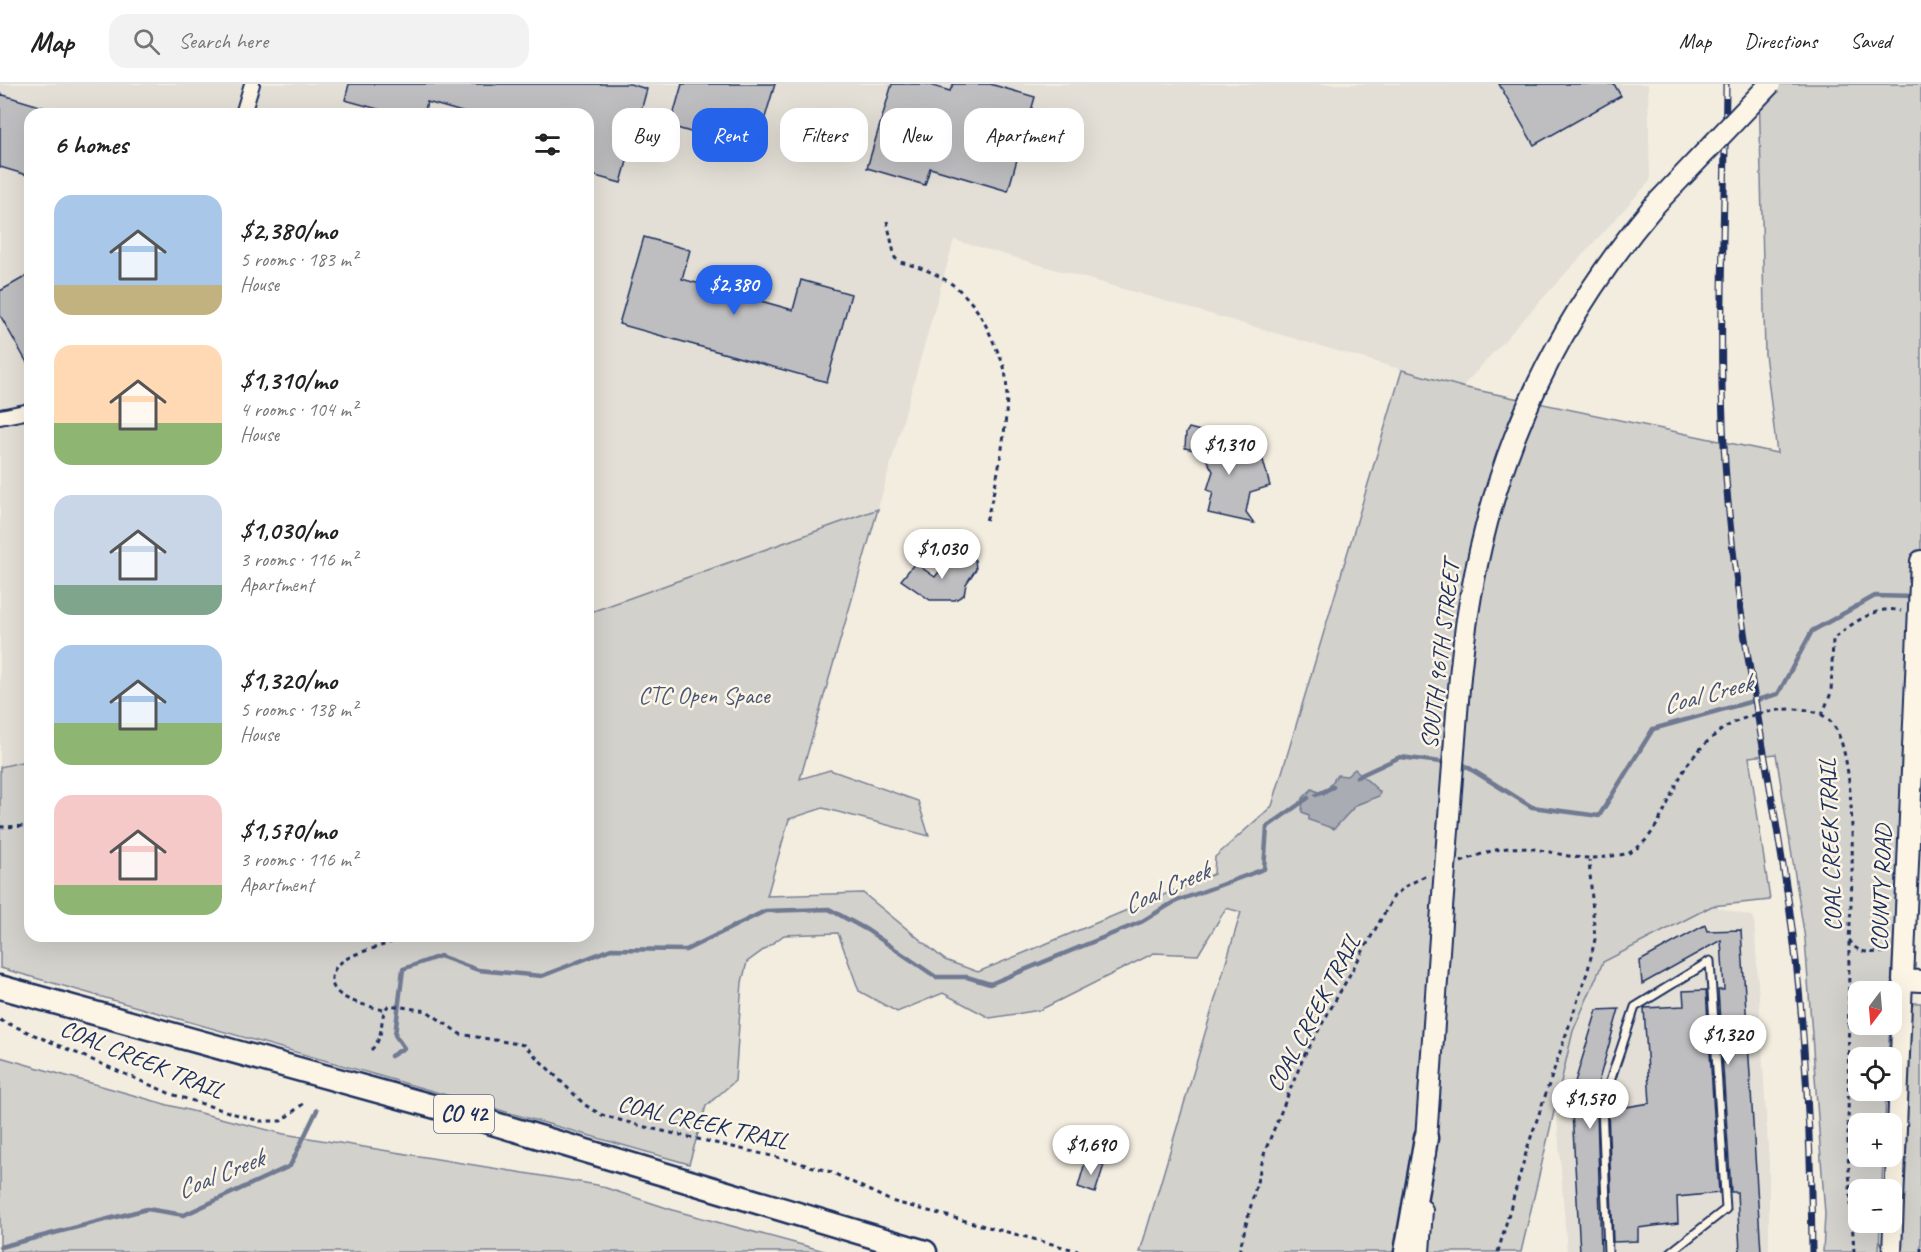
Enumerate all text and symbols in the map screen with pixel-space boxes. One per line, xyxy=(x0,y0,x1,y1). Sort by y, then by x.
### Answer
search box xyxy=(109,14,529,68)
text: Map xyxy=(30,24,73,59)
icon: search xyxy=(130,25,163,58)
text: Search here xyxy=(178,27,268,55)
text: Map xyxy=(1679,28,1711,54)
text: Directions xyxy=(1744,28,1817,54)
text: Saved xyxy=(1850,28,1891,54)
chip: Buy xyxy=(612,108,680,162)
chip: Rent xyxy=(692,108,768,162)
chip: Filters xyxy=(780,108,868,162)
chip: New xyxy=(880,108,952,162)
chip: Apartment xyxy=(964,108,1084,162)
text: 6 homes xyxy=(54,128,128,161)
icon: filters xyxy=(531,128,564,161)
text: $2,380/mo xyxy=(240,214,337,247)
icon: home xyxy=(102,219,174,291)
text: 5 rooms · 183 m² xyxy=(240,247,357,272)
pin: $2,380 xyxy=(685,265,783,316)
text: House xyxy=(240,272,279,297)
text: $2,380 xyxy=(710,272,758,297)
text: $1,310/mo xyxy=(240,364,337,397)
icon: home xyxy=(102,369,174,441)
text: 4 rooms · 104 m² xyxy=(240,397,357,422)
text: House xyxy=(240,422,279,447)
pin: $1,310 xyxy=(1180,425,1278,476)
text: $1,310 xyxy=(1205,432,1253,457)
text: $1,030/mo xyxy=(240,514,337,547)
icon: home xyxy=(102,519,174,591)
pin: $1,030 xyxy=(893,529,991,580)
text: $1,030 xyxy=(918,536,966,561)
text: 3 rooms · 116 m² xyxy=(240,547,357,572)
street label: SOUTH 96TH STREET xyxy=(1414,553,1467,751)
text: Apartment xyxy=(240,572,313,597)
text: $1,320/mo xyxy=(240,664,337,697)
water label: Coal Creek xyxy=(1659,665,1760,722)
icon: home xyxy=(102,669,174,741)
park label: CTC Open Space xyxy=(638,680,772,710)
text: 5 rooms · 138 m² xyxy=(240,697,357,722)
text: House xyxy=(240,722,279,747)
street label: COAL CREEK TRAIL xyxy=(1812,757,1848,932)
text: $1,570/mo xyxy=(240,814,336,847)
icon: home xyxy=(102,819,174,891)
street label: COUNTY ROAD xyxy=(1864,822,1898,952)
text: 3 rooms · 116 m² xyxy=(240,847,357,872)
water label: Coal Creek xyxy=(1118,852,1219,922)
text: Apartment xyxy=(240,872,313,897)
street label: COAL CREEK TRAIL xyxy=(1259,929,1367,1097)
north arrow xyxy=(1848,981,1902,1035)
map controls xyxy=(1848,981,1902,1233)
street label: COAL CREEK TRAIL xyxy=(56,1013,229,1106)
pin: $1,320 xyxy=(1679,1015,1777,1066)
text: $1,320 xyxy=(1704,1022,1752,1047)
button: locate xyxy=(1848,1047,1902,1101)
pin: $1,570 xyxy=(1541,1079,1639,1130)
text: $1,570 xyxy=(1566,1086,1614,1111)
street label: COAL CREEK TRAIL xyxy=(615,1088,792,1156)
road number: CO 42 xyxy=(434,1095,494,1133)
button: + xyxy=(1848,1113,1902,1167)
pin: $1,690 xyxy=(1042,1125,1140,1176)
text: $1,690 xyxy=(1066,1132,1116,1157)
water label: Coal Creek xyxy=(172,1140,273,1206)
button: − xyxy=(1848,1179,1902,1233)

